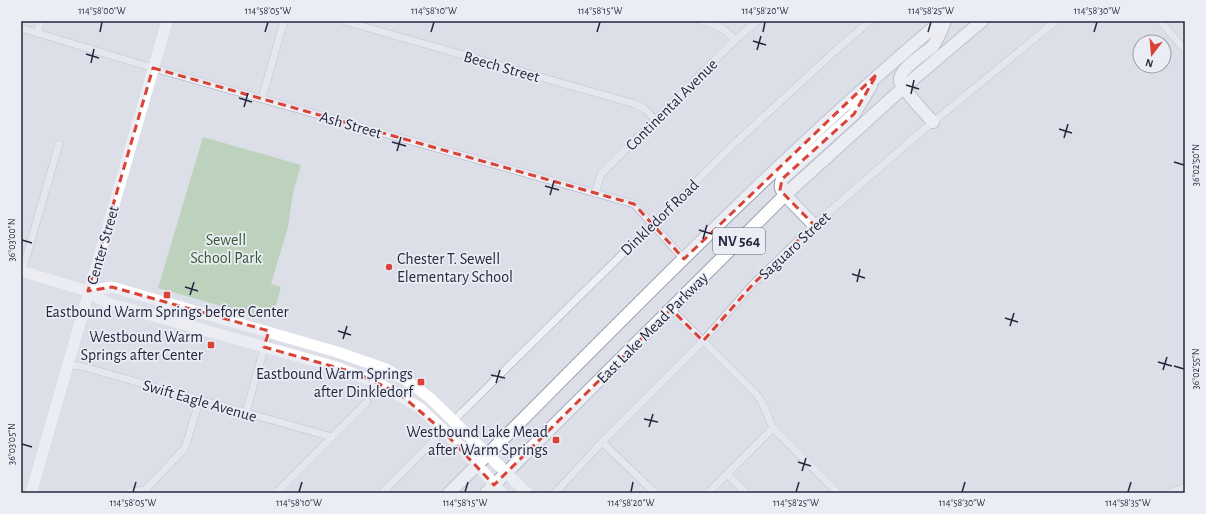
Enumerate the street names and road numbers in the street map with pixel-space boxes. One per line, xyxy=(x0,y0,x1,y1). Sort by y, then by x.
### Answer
street label: Beech Street xyxy=(462,49,541,85)
street label: Continental Avenue xyxy=(623,56,721,154)
street label: Ash Street xyxy=(318,108,384,141)
street label: Dinkledorf Road xyxy=(618,177,702,259)
street label: Center Street xyxy=(84,204,122,287)
street label: Saguaro Street xyxy=(756,209,833,283)
road number: NV 564 xyxy=(713,228,765,254)
street label: East Lake Mead Parkway xyxy=(594,269,712,387)
street label: Swift Eagle Avenue xyxy=(141,377,259,425)

